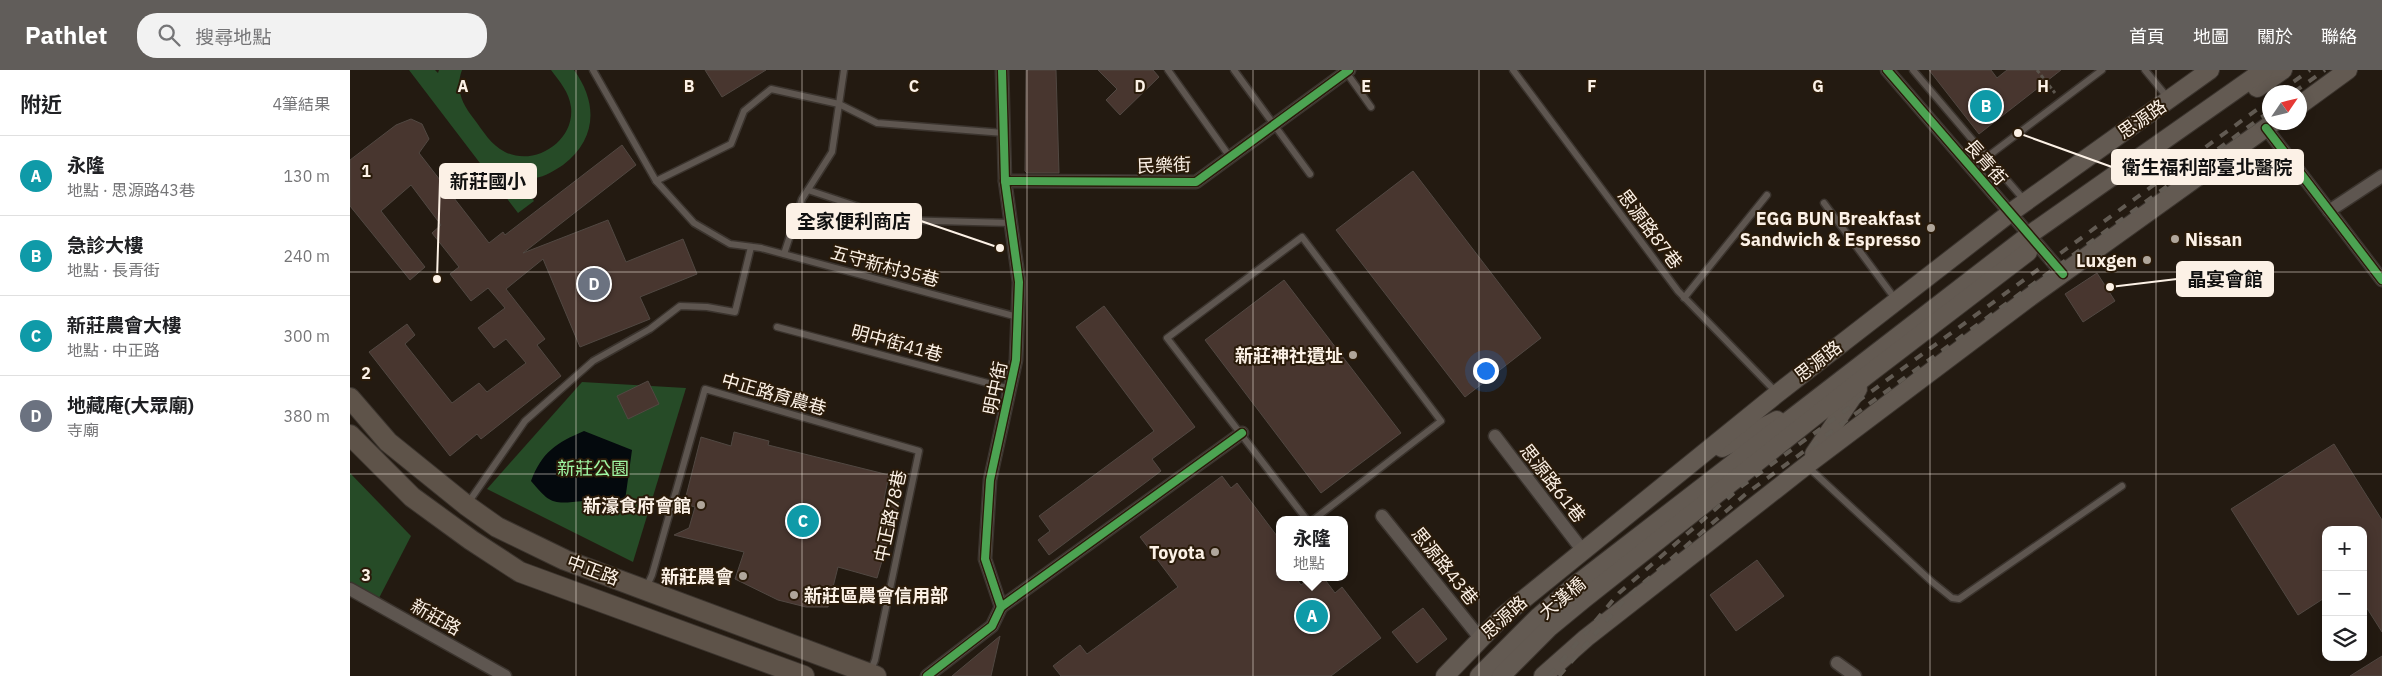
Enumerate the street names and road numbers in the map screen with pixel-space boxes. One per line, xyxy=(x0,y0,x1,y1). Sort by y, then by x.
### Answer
street label: 思源路 xyxy=(2113,94,2171,144)
street label: 長青街 xyxy=(1960,134,2012,190)
street label: 民樂街 xyxy=(1137,153,1191,177)
street label: 思源路87巷 xyxy=(1613,185,1687,273)
street label: 五守新村35巷 xyxy=(828,240,942,292)
street label: 明中街41巷 xyxy=(849,320,945,366)
street label: 思源路 xyxy=(1790,335,1846,387)
street label: 明中街 xyxy=(978,359,1012,417)
street label: 中正路育農巷 xyxy=(719,368,829,420)
street label: 思源路61巷 xyxy=(1515,439,1591,527)
street label: 中正路78巷 xyxy=(869,468,911,564)
street label: 思源路43巷 xyxy=(1407,522,1483,610)
street label: 中正路 xyxy=(564,550,622,590)
street label: 大漢橋 xyxy=(1534,572,1590,624)
street label: 思源路 xyxy=(1476,590,1532,644)
street label: 新莊路 xyxy=(407,594,465,640)

